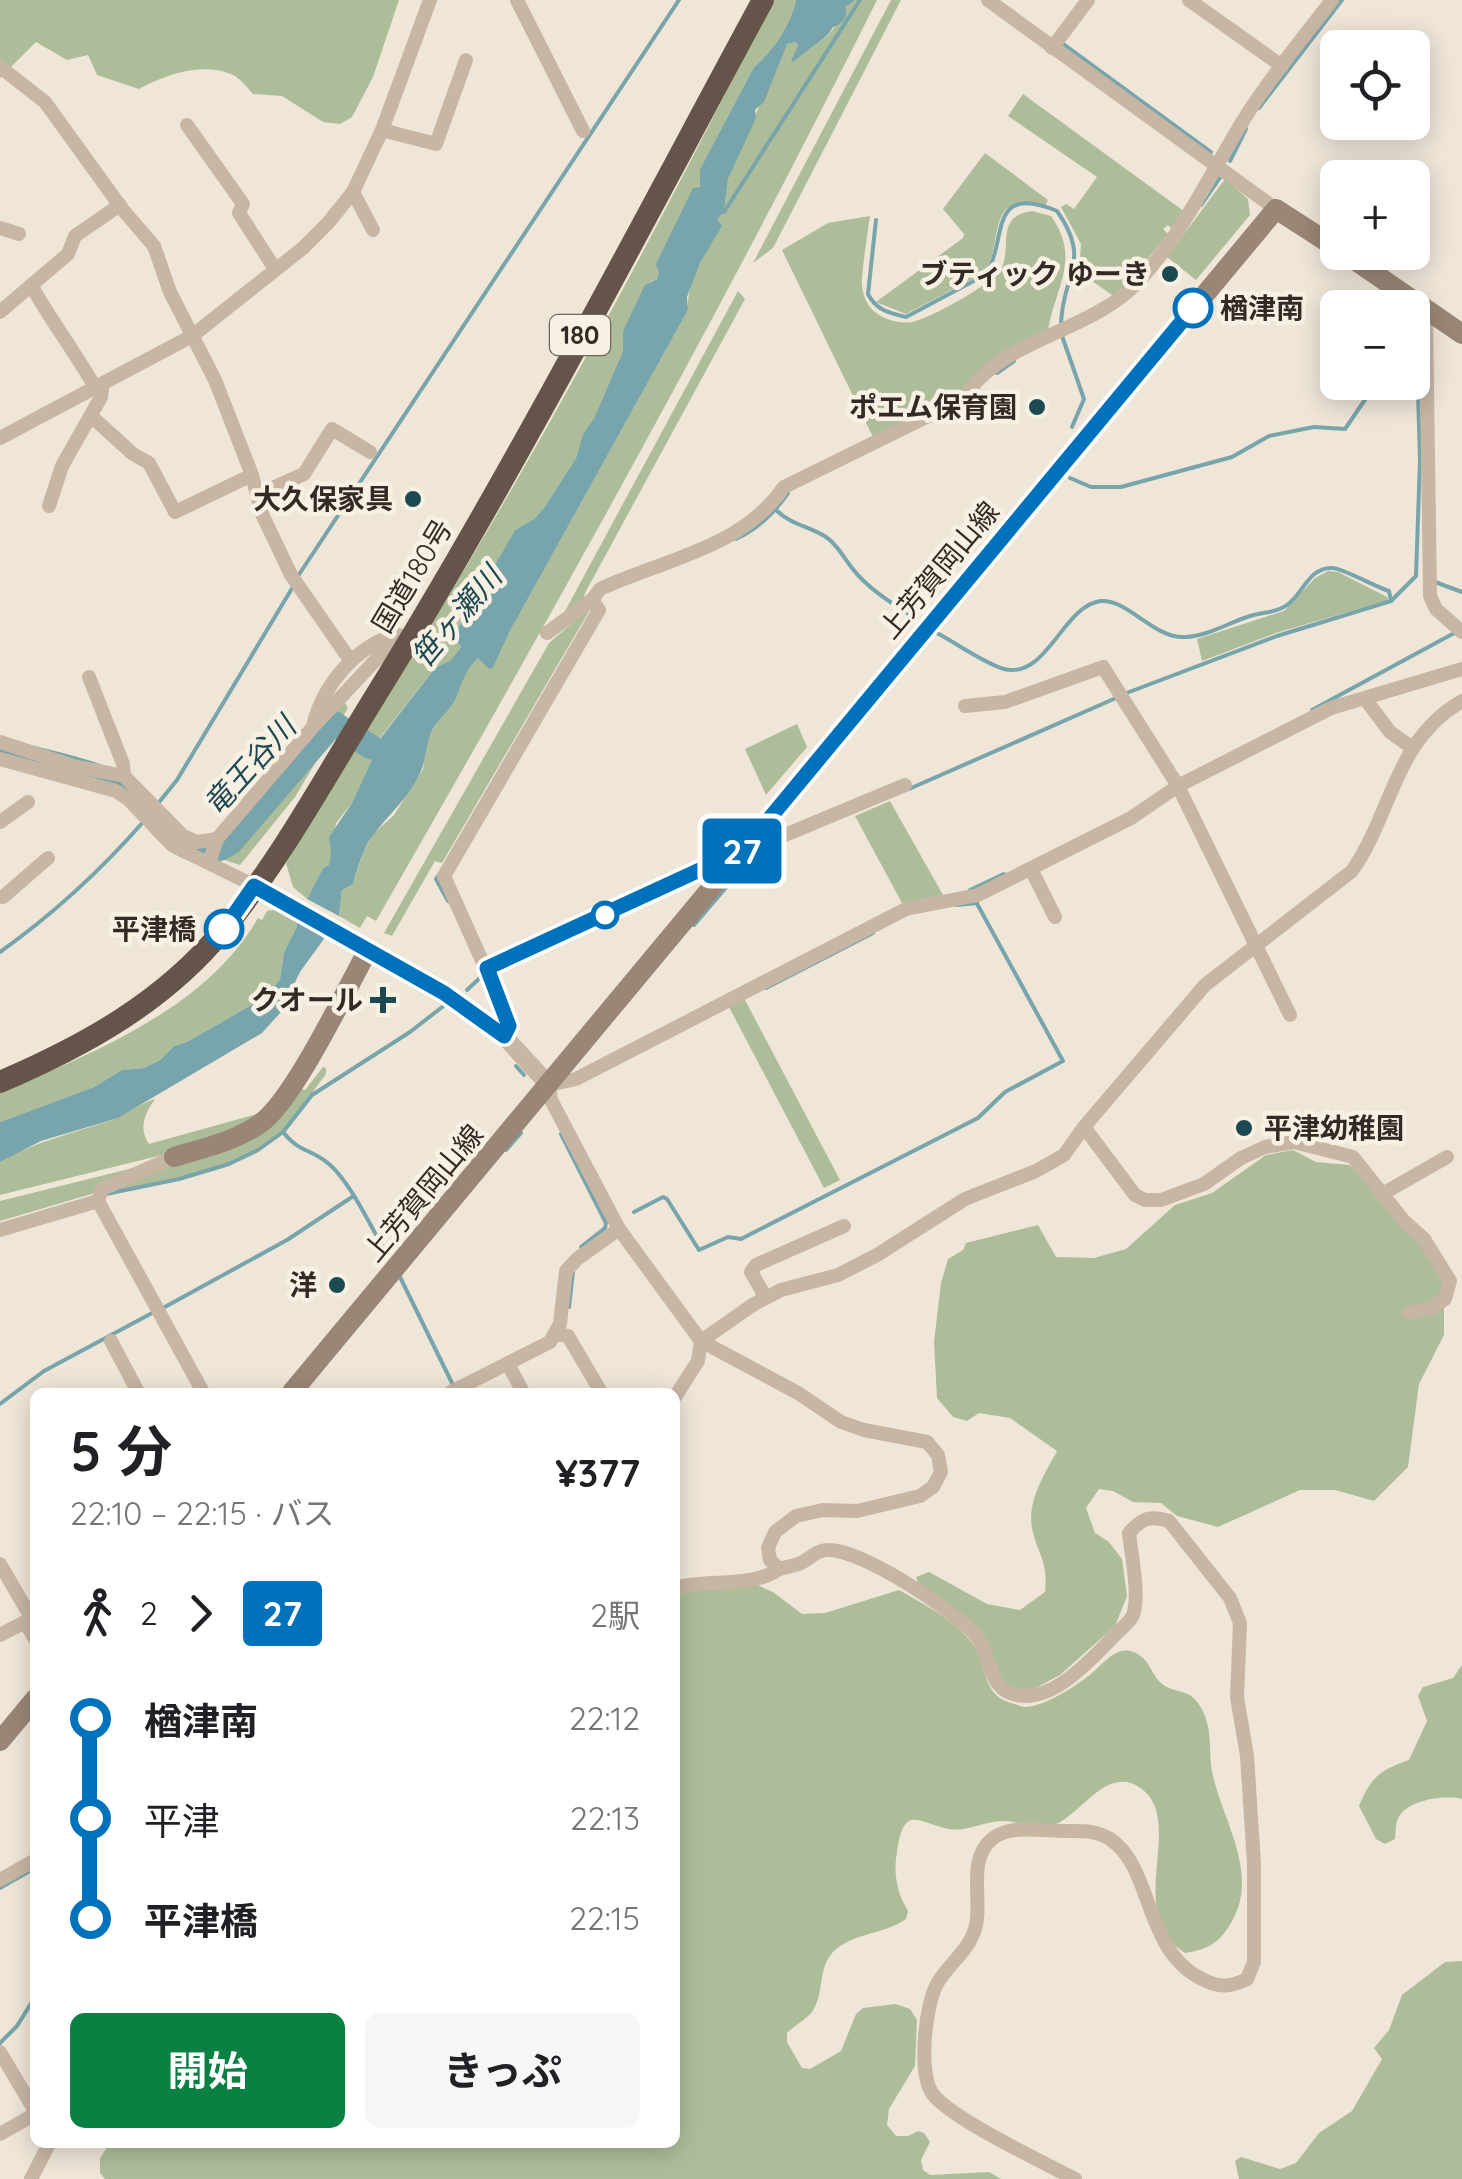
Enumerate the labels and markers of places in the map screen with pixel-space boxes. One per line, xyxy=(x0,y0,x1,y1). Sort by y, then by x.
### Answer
place label: ブティック ゆーき xyxy=(920,256,1150,291)
marker: ブティック ゆーき xyxy=(1159,263,1181,285)
marker: 楢津南 xyxy=(1174,289,1212,327)
place label: 楢津南 xyxy=(1220,290,1304,325)
place label: ポエム保育園 xyxy=(849,389,1017,424)
marker: ポエム保育園 xyxy=(1026,396,1048,418)
place label: 大久保家具 xyxy=(253,481,393,516)
marker: 大久保家具 xyxy=(402,488,424,510)
unlabelled marker xyxy=(592,902,618,928)
marker: 平津橋 xyxy=(205,910,243,948)
place label: 平津橋 xyxy=(112,911,196,946)
place label: クオール xyxy=(251,982,363,1017)
marker: クオール xyxy=(372,989,394,1011)
place label: 平津幼稚園 xyxy=(1264,1110,1404,1145)
marker: 平津幼稚園 xyxy=(1233,1117,1255,1139)
place label: 洋 xyxy=(289,1267,317,1302)
marker: 洋 xyxy=(326,1274,348,1296)

